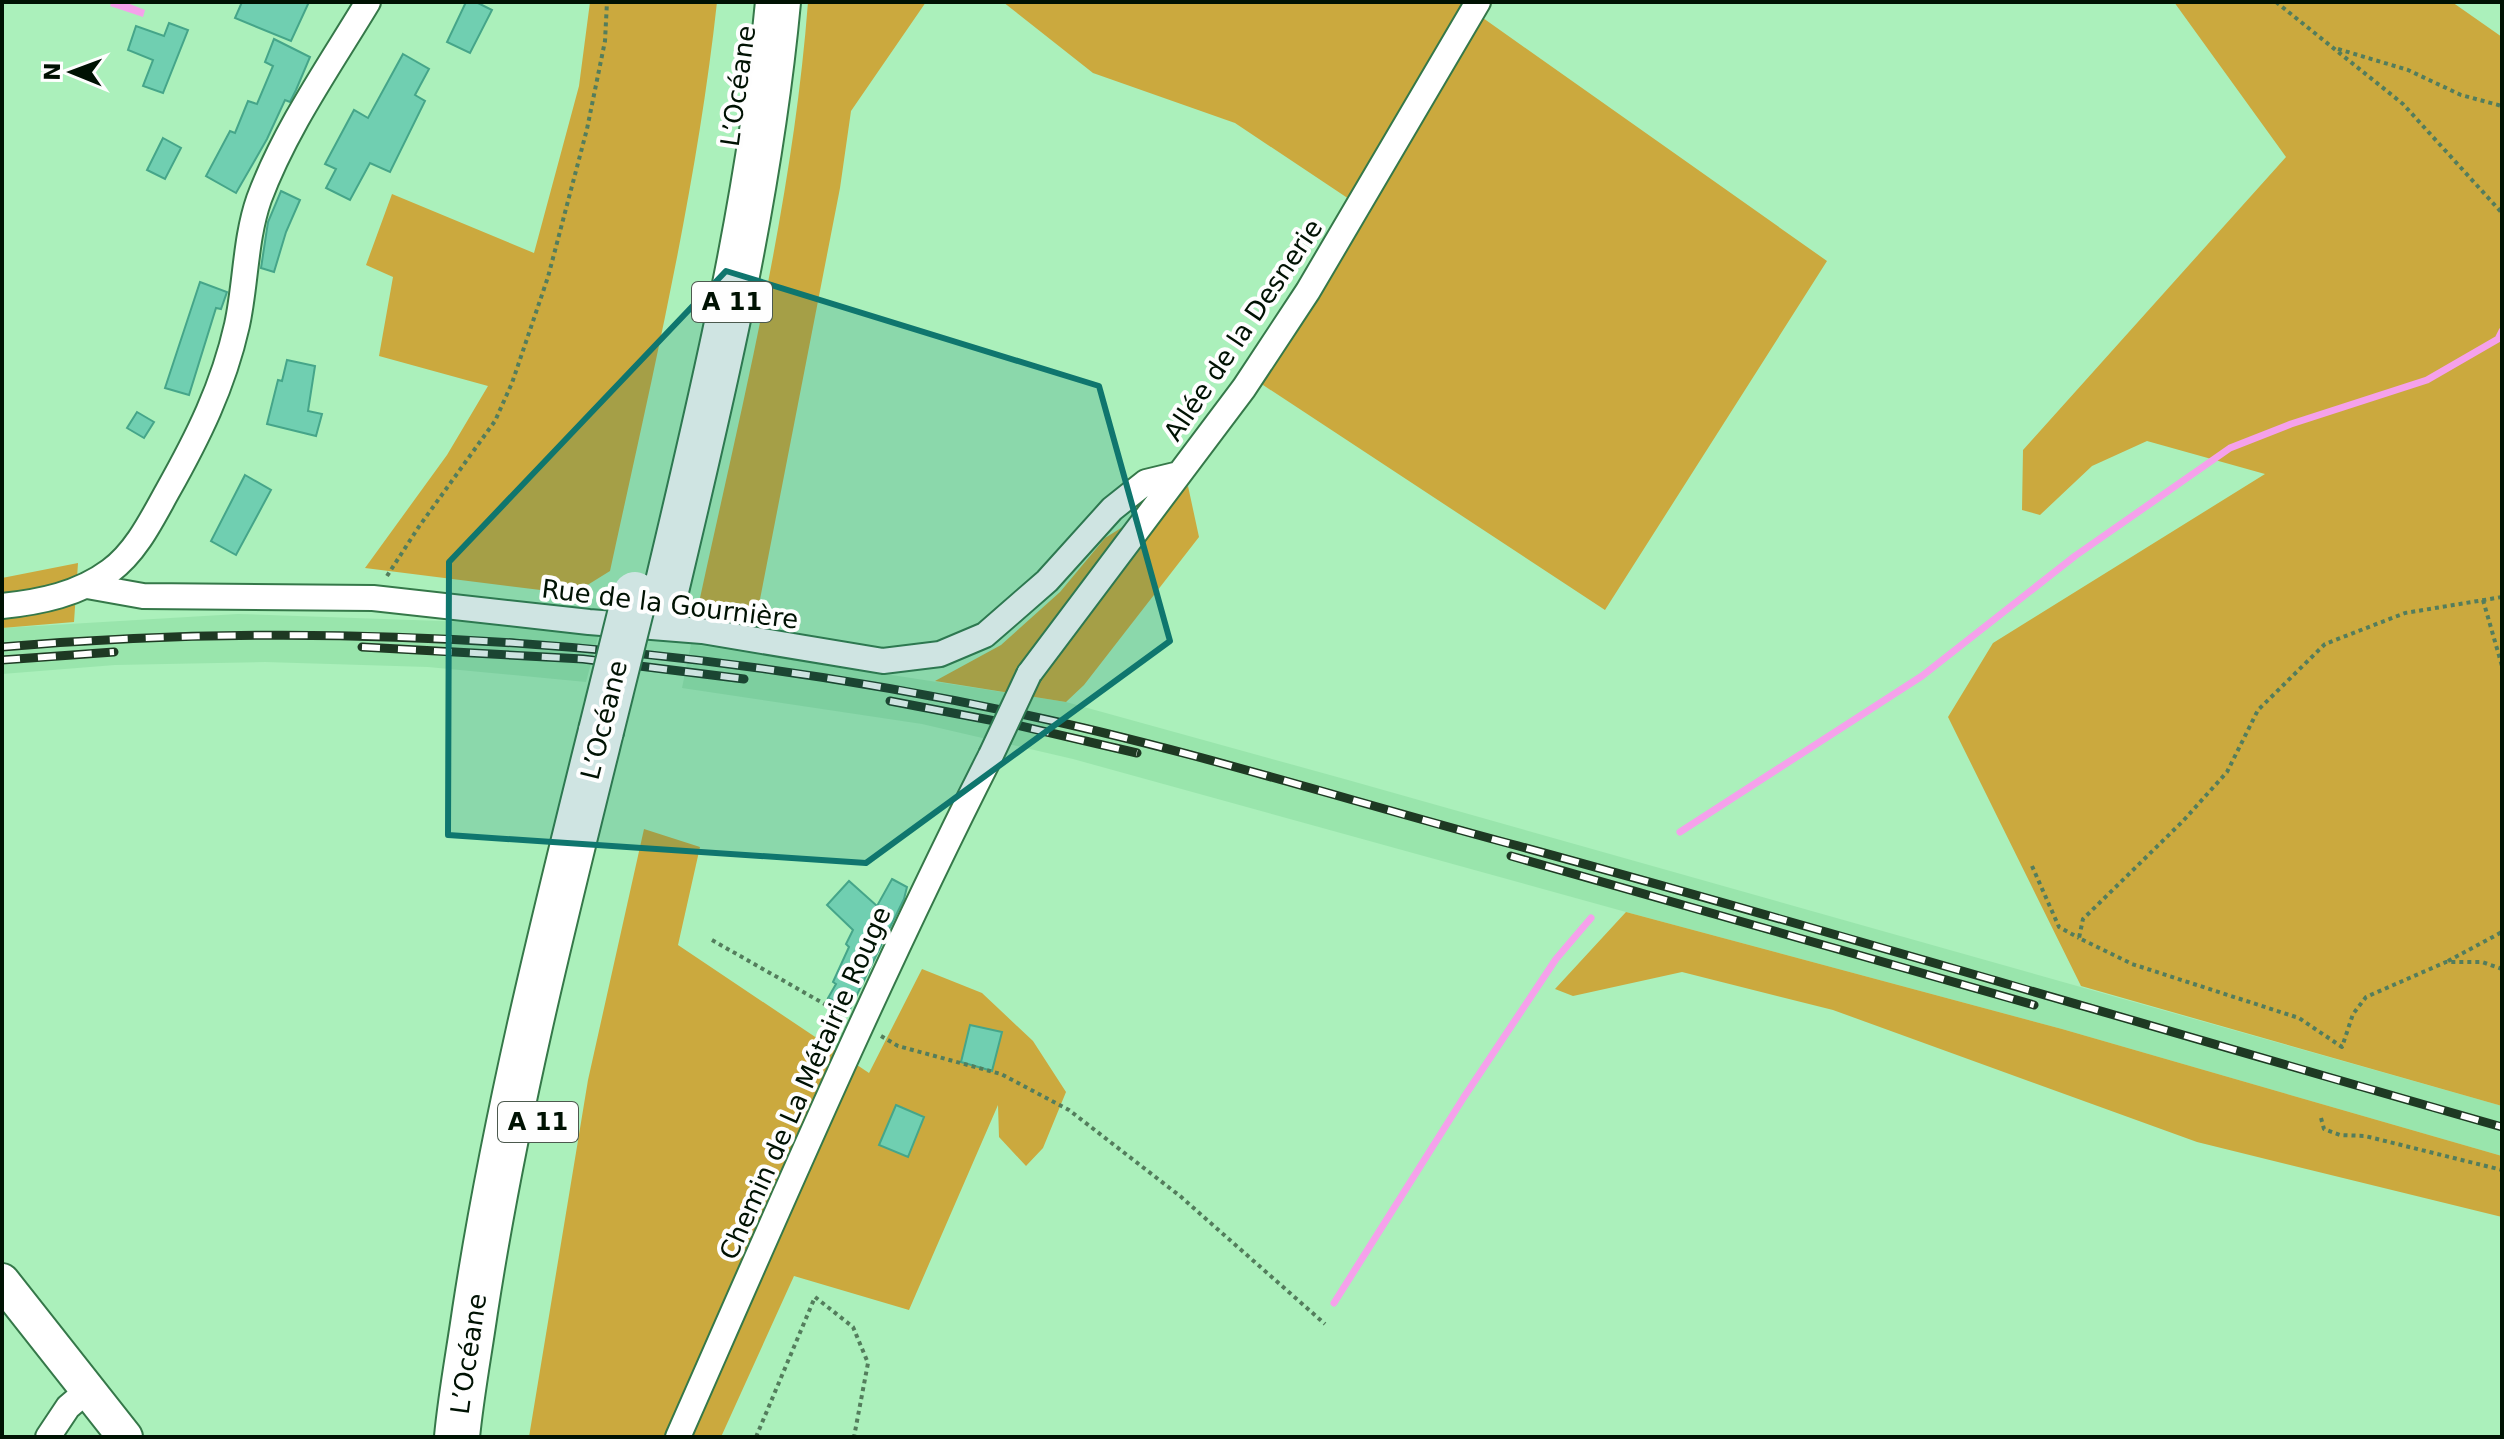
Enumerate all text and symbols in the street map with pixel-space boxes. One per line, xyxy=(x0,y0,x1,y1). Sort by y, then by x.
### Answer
street label: L’Océane xyxy=(715,24,761,148)
north arrow xyxy=(32,32,112,112)
text: N xyxy=(40,62,65,81)
street label: Allée de la Desnerie xyxy=(1158,214,1328,446)
road number: A 11 xyxy=(692,282,772,322)
street label: Rue de la Gournière xyxy=(540,573,800,635)
street label: L’Océane xyxy=(575,657,633,783)
street label: Chemin de La Métairie Rouge xyxy=(713,902,897,1264)
road number: A 11 xyxy=(498,1102,578,1142)
street label: L’Océane xyxy=(445,1291,493,1416)

